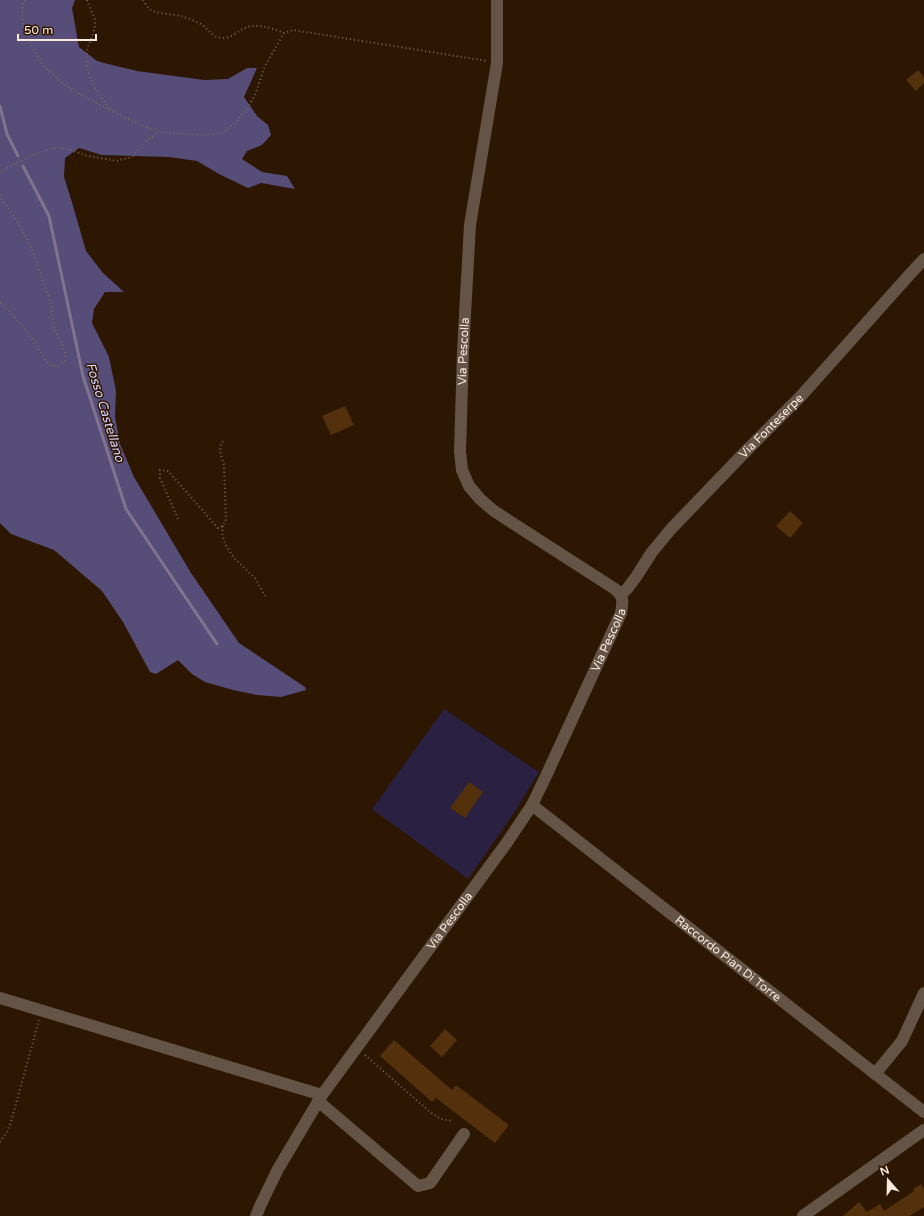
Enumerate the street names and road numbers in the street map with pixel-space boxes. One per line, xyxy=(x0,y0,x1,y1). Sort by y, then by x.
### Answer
street label: Via Pescolla xyxy=(455,317,472,385)
street label: Via Fonteserpe xyxy=(736,391,806,461)
street label: Via Pescolla xyxy=(588,608,629,674)
street label: Via Pescolla xyxy=(424,889,475,952)
street label: Raccordo Pian Di Torre xyxy=(672,913,784,1004)

